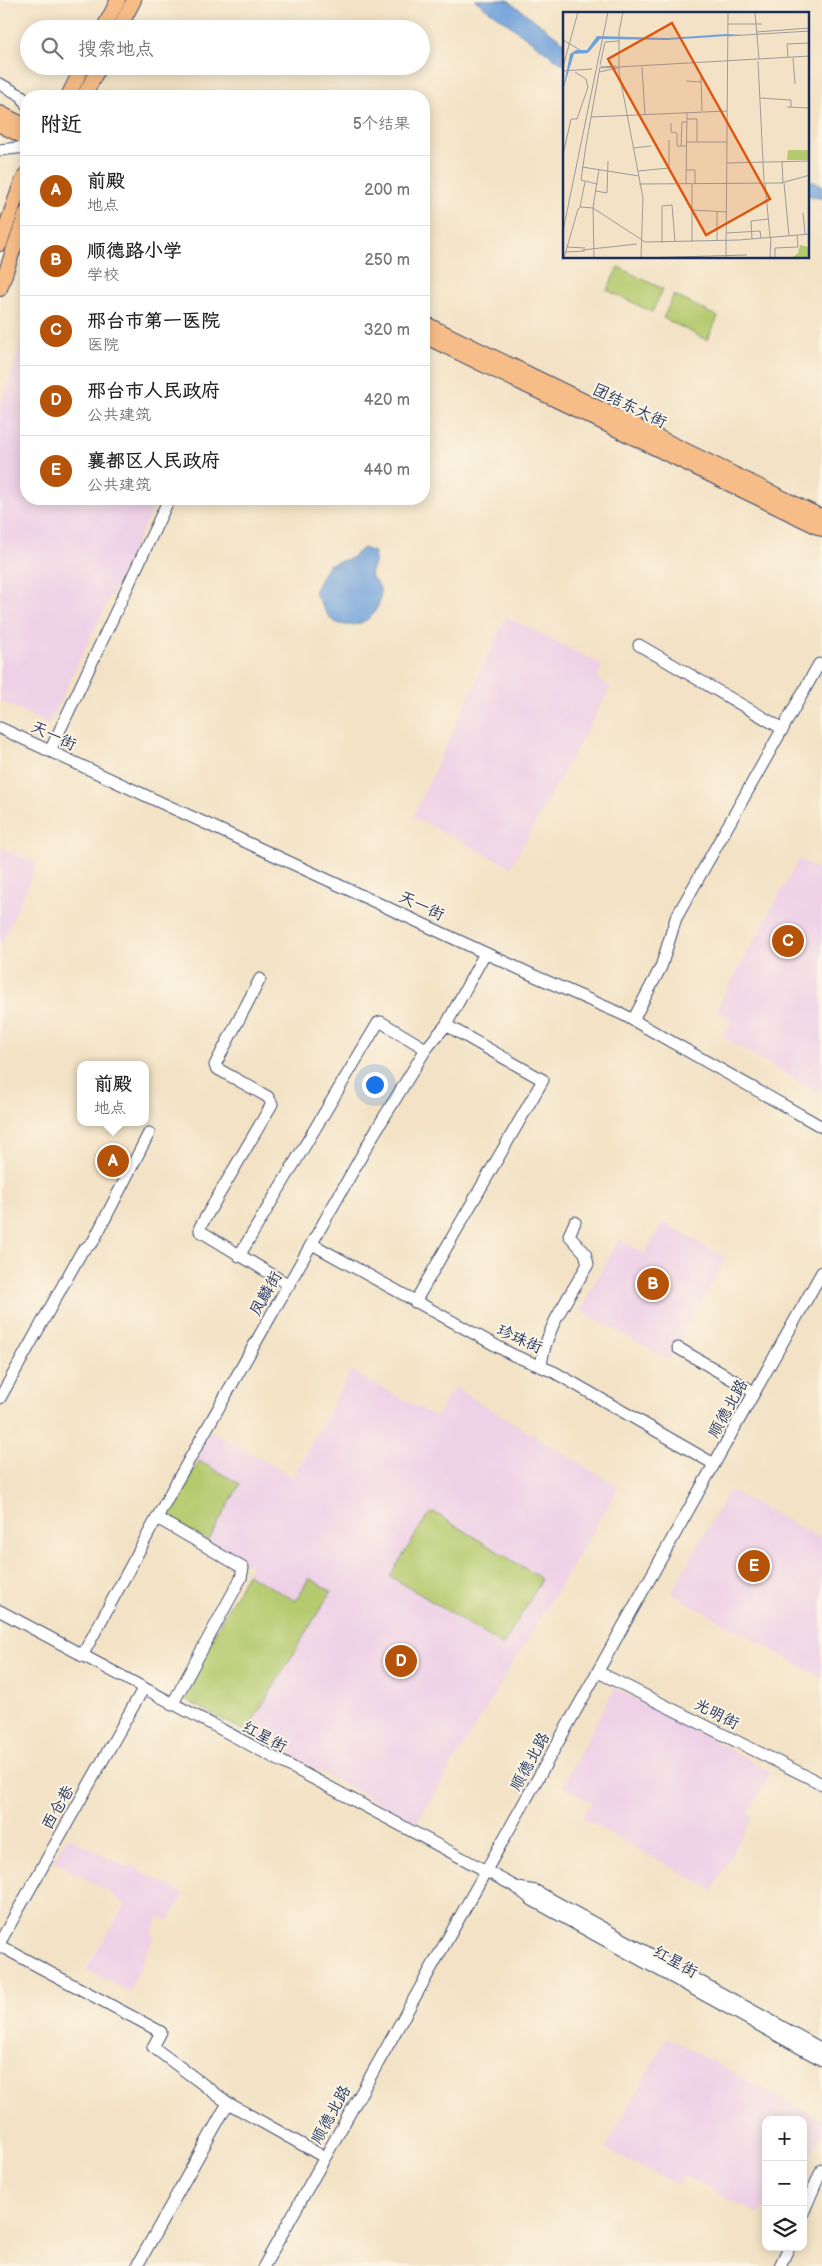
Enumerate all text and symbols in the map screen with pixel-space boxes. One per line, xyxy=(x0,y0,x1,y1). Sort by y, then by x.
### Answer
inset map xyxy=(563,12,810,259)
search box xyxy=(20,20,430,75)
icon: search xyxy=(38,34,66,62)
text: 搜索地点 xyxy=(78,38,154,61)
text: 附近 xyxy=(40,112,82,137)
text: 5个结果 xyxy=(353,115,410,134)
text: 前殿 xyxy=(87,170,125,193)
text: A xyxy=(51,181,61,200)
text: 200 m xyxy=(364,181,410,200)
text: 地点 xyxy=(87,196,119,215)
text: 顺德路小学 xyxy=(87,240,182,263)
text: B xyxy=(50,251,62,270)
text: 250 m xyxy=(364,251,410,270)
text: 学校 xyxy=(87,266,119,285)
text: 邢台市第一医院 xyxy=(87,310,220,333)
text: C xyxy=(50,321,62,340)
text: 320 m xyxy=(364,321,410,340)
text: 医院 xyxy=(87,336,119,355)
text: 邢台市人民政府 xyxy=(87,380,220,403)
street label: 团结东大街 xyxy=(589,380,669,432)
text: D xyxy=(50,391,62,410)
text: 420 m xyxy=(364,391,410,410)
text: 公共建筑 xyxy=(87,406,151,425)
text: 襄都区人民政府 xyxy=(87,450,220,473)
text: E xyxy=(51,461,61,480)
text: 440 m xyxy=(364,461,410,480)
text: 公共建筑 xyxy=(87,476,151,495)
street label: 天一街 xyxy=(28,718,79,755)
street label: 天一街 xyxy=(396,888,447,925)
pin: C xyxy=(772,922,804,960)
popup xyxy=(77,1061,149,1126)
your location xyxy=(362,1072,388,1098)
text: 前殿 xyxy=(94,1073,132,1096)
text: 地点 xyxy=(94,1099,126,1118)
pin: A xyxy=(97,1142,129,1180)
pin: B xyxy=(637,1265,669,1303)
street label: 凤麟街 xyxy=(246,1268,286,1319)
street label: 珍珠街 xyxy=(494,1321,545,1358)
street label: 顺德北路 xyxy=(704,1376,752,1441)
pin: E xyxy=(738,1547,770,1585)
pin: D xyxy=(385,1642,417,1680)
street label: 光明街 xyxy=(691,1695,742,1734)
street label: 红星街 xyxy=(239,1718,290,1757)
street label: 顺德北路 xyxy=(506,1729,554,1794)
street label: 西仓巷 xyxy=(38,1782,79,1833)
street label: 红星街 xyxy=(650,1942,701,1982)
street label: 顺德北路 xyxy=(307,2082,355,2147)
map controls xyxy=(762,2116,807,2251)
button: + xyxy=(762,2116,807,2161)
button: − xyxy=(762,2161,807,2206)
button: layers xyxy=(762,2206,807,2251)

